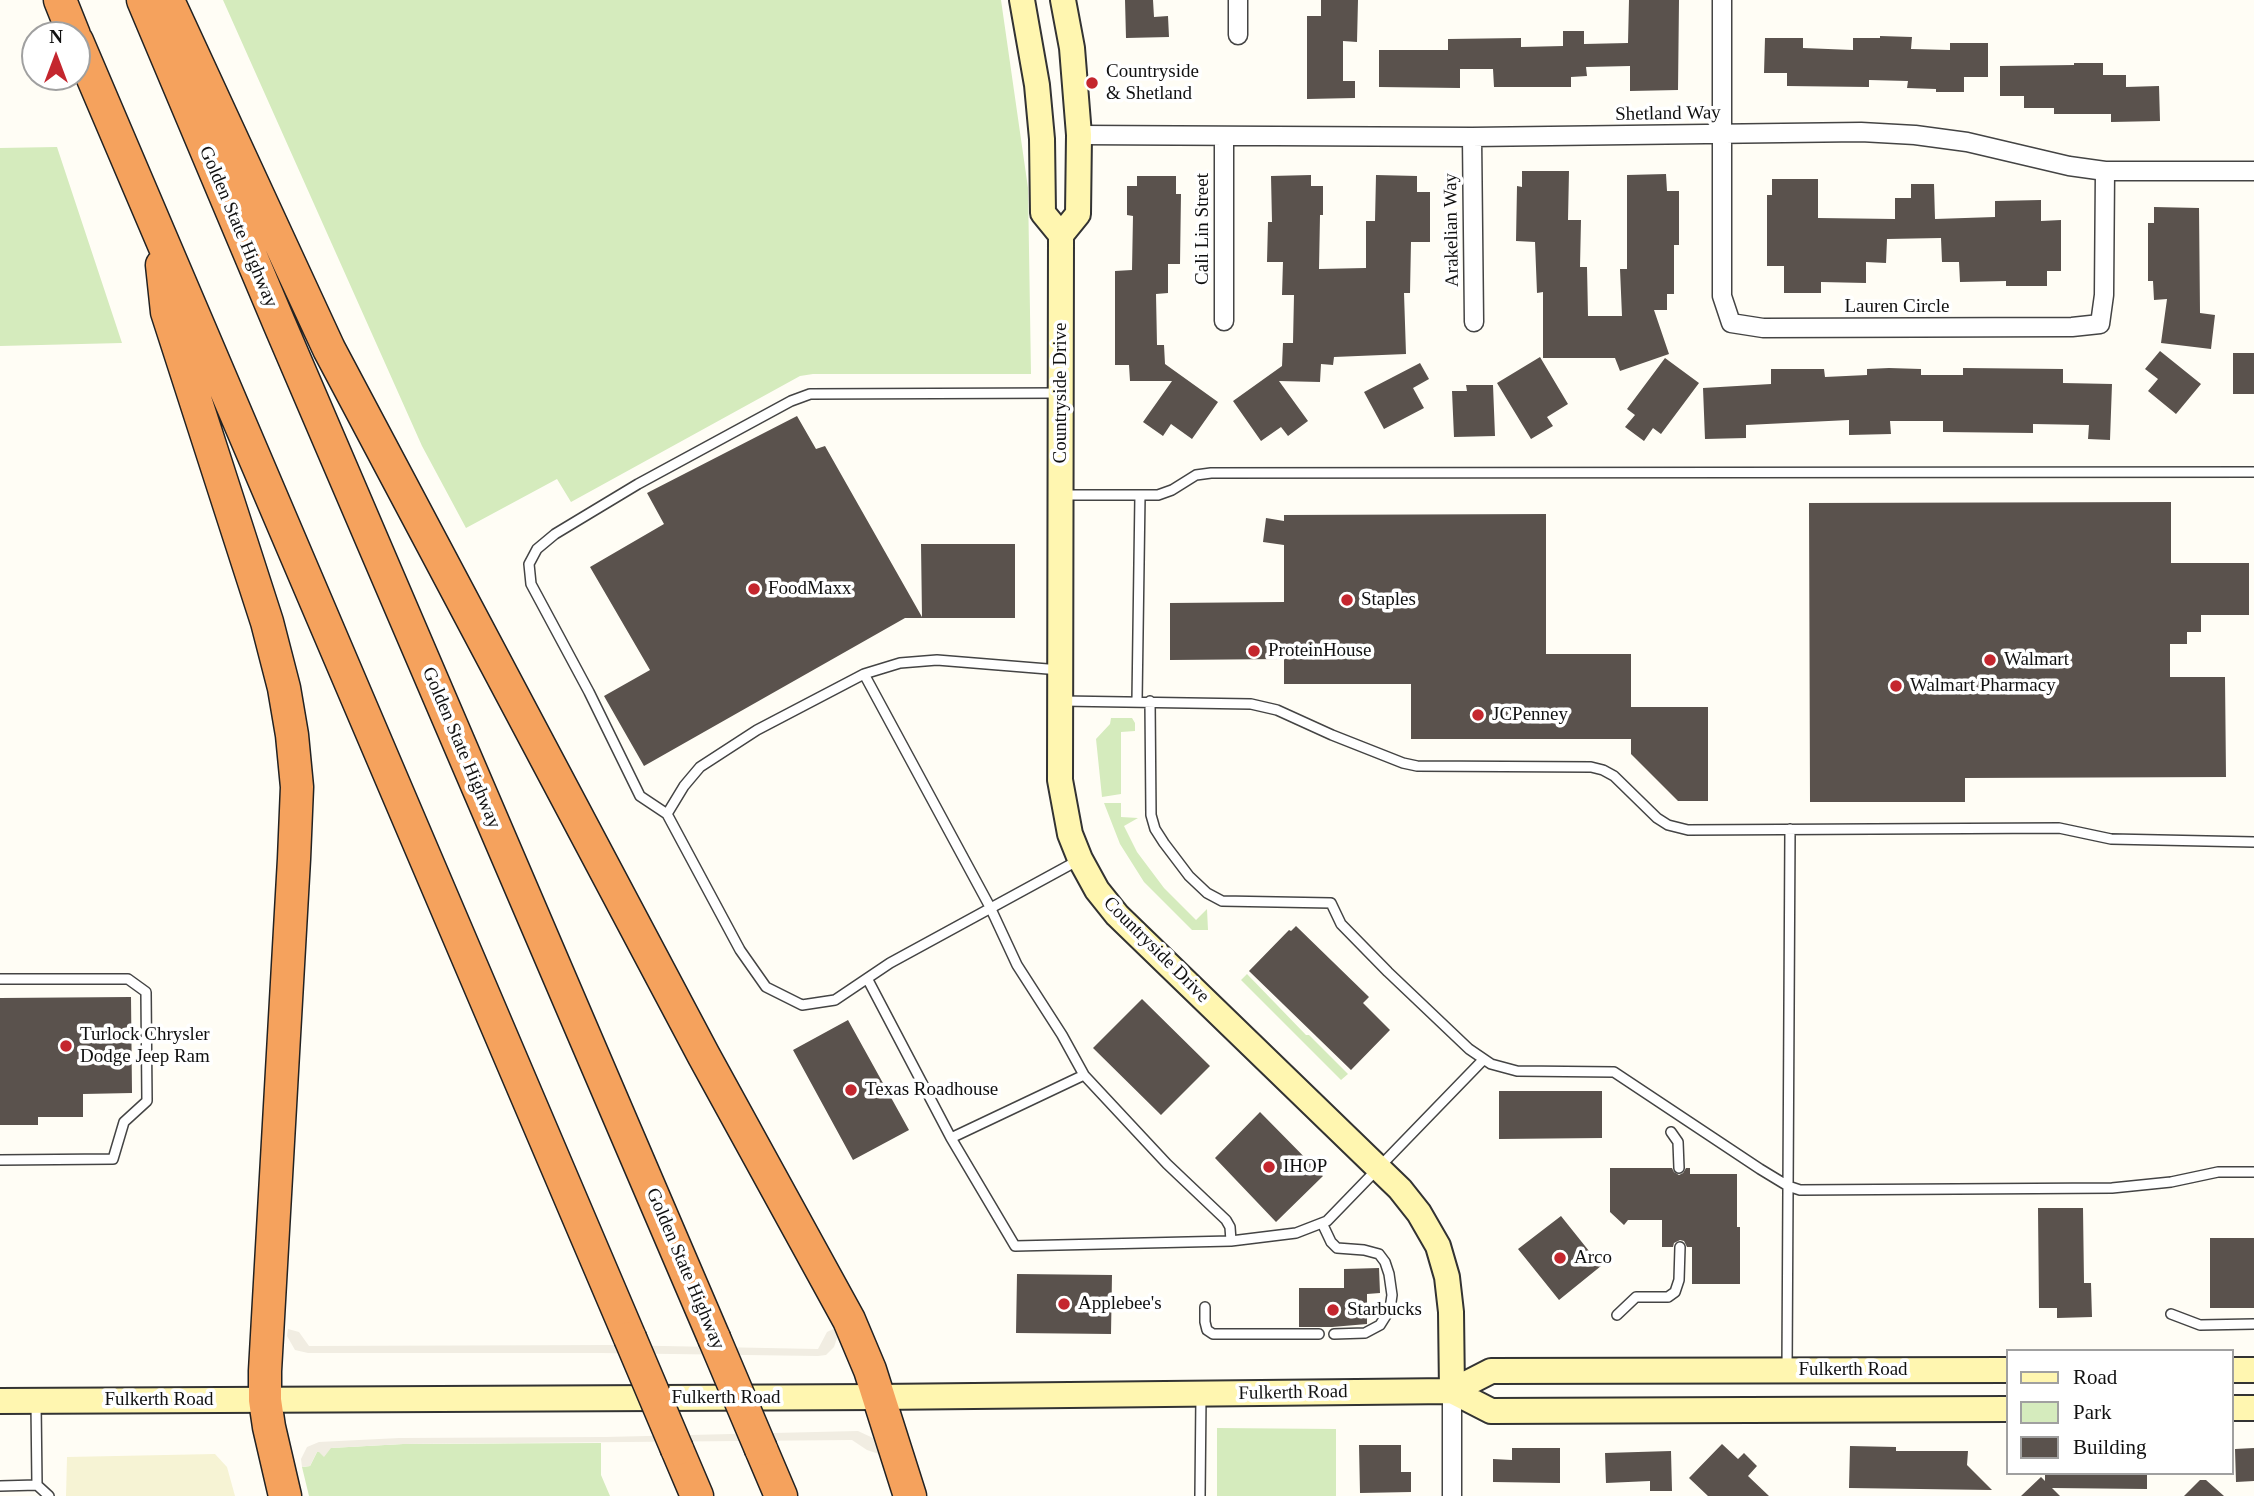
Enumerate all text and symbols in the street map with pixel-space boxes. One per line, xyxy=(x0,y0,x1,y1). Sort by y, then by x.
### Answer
north arrow xyxy=(21,21,91,91)
text: N xyxy=(49,26,63,47)
place label: Countryside & Shetland xyxy=(1106,61,1199,105)
marker: Countryside & Shetland xyxy=(1084,75,1100,91)
street label: Shetland Way xyxy=(1615,102,1721,126)
street label: Golden State Highway xyxy=(194,143,282,311)
street label: Cali Lin Street xyxy=(1192,173,1214,285)
street label: Arakelian Way xyxy=(1440,173,1464,287)
street label: Lauren Circle xyxy=(1845,296,1949,318)
street label: Countryside Drive xyxy=(1050,323,1072,463)
place label: FoodMaxx xyxy=(768,578,851,600)
marker: FoodMaxx xyxy=(746,581,762,597)
place label: Staples xyxy=(1361,589,1416,611)
marker: Staples xyxy=(1339,592,1355,608)
place label: ProteinHouse xyxy=(1268,640,1371,662)
marker: ProteinHouse xyxy=(1246,643,1262,659)
place label: Walmart xyxy=(2004,649,2069,671)
marker: Walmart xyxy=(1982,652,1998,668)
street label: Golden State Highway xyxy=(417,664,505,832)
place label: Walmart Pharmacy xyxy=(1910,675,2056,697)
marker: Walmart Pharmacy xyxy=(1888,678,1904,694)
place label: JCPenney xyxy=(1492,704,1568,726)
marker: JCPenney xyxy=(1470,707,1486,723)
street label: Countryside Drive xyxy=(1098,892,1214,1008)
place label: Turlock Chrysler Dodge Jeep Ram xyxy=(80,1024,210,1068)
marker: Turlock Chrysler Dodge Jeep Ram xyxy=(58,1038,74,1054)
place label: Texas Roadhouse xyxy=(865,1079,998,1101)
marker: Texas Roadhouse xyxy=(843,1082,859,1098)
place label: IHOP xyxy=(1283,1156,1327,1178)
marker: IHOP xyxy=(1261,1159,1277,1175)
street label: Golden State Highway xyxy=(641,1185,729,1353)
place label: Arco xyxy=(1574,1247,1612,1269)
marker: Arco xyxy=(1552,1250,1568,1266)
place label: Applebee's xyxy=(1078,1293,1162,1315)
marker: Applebee's xyxy=(1056,1296,1072,1312)
place label: Starbucks xyxy=(1347,1299,1422,1321)
marker: Starbucks xyxy=(1325,1302,1341,1318)
legend xyxy=(2006,1349,2233,1475)
street label: Fulkerth Road xyxy=(1798,1359,1908,1381)
text: Road xyxy=(2073,1365,2117,1389)
street label: Fulkerth Road xyxy=(1238,1381,1348,1405)
street label: Fulkerth Road xyxy=(671,1387,781,1409)
street label: Fulkerth Road xyxy=(104,1389,214,1411)
text: Park xyxy=(2073,1400,2112,1424)
text: Building xyxy=(2073,1435,2147,1459)

